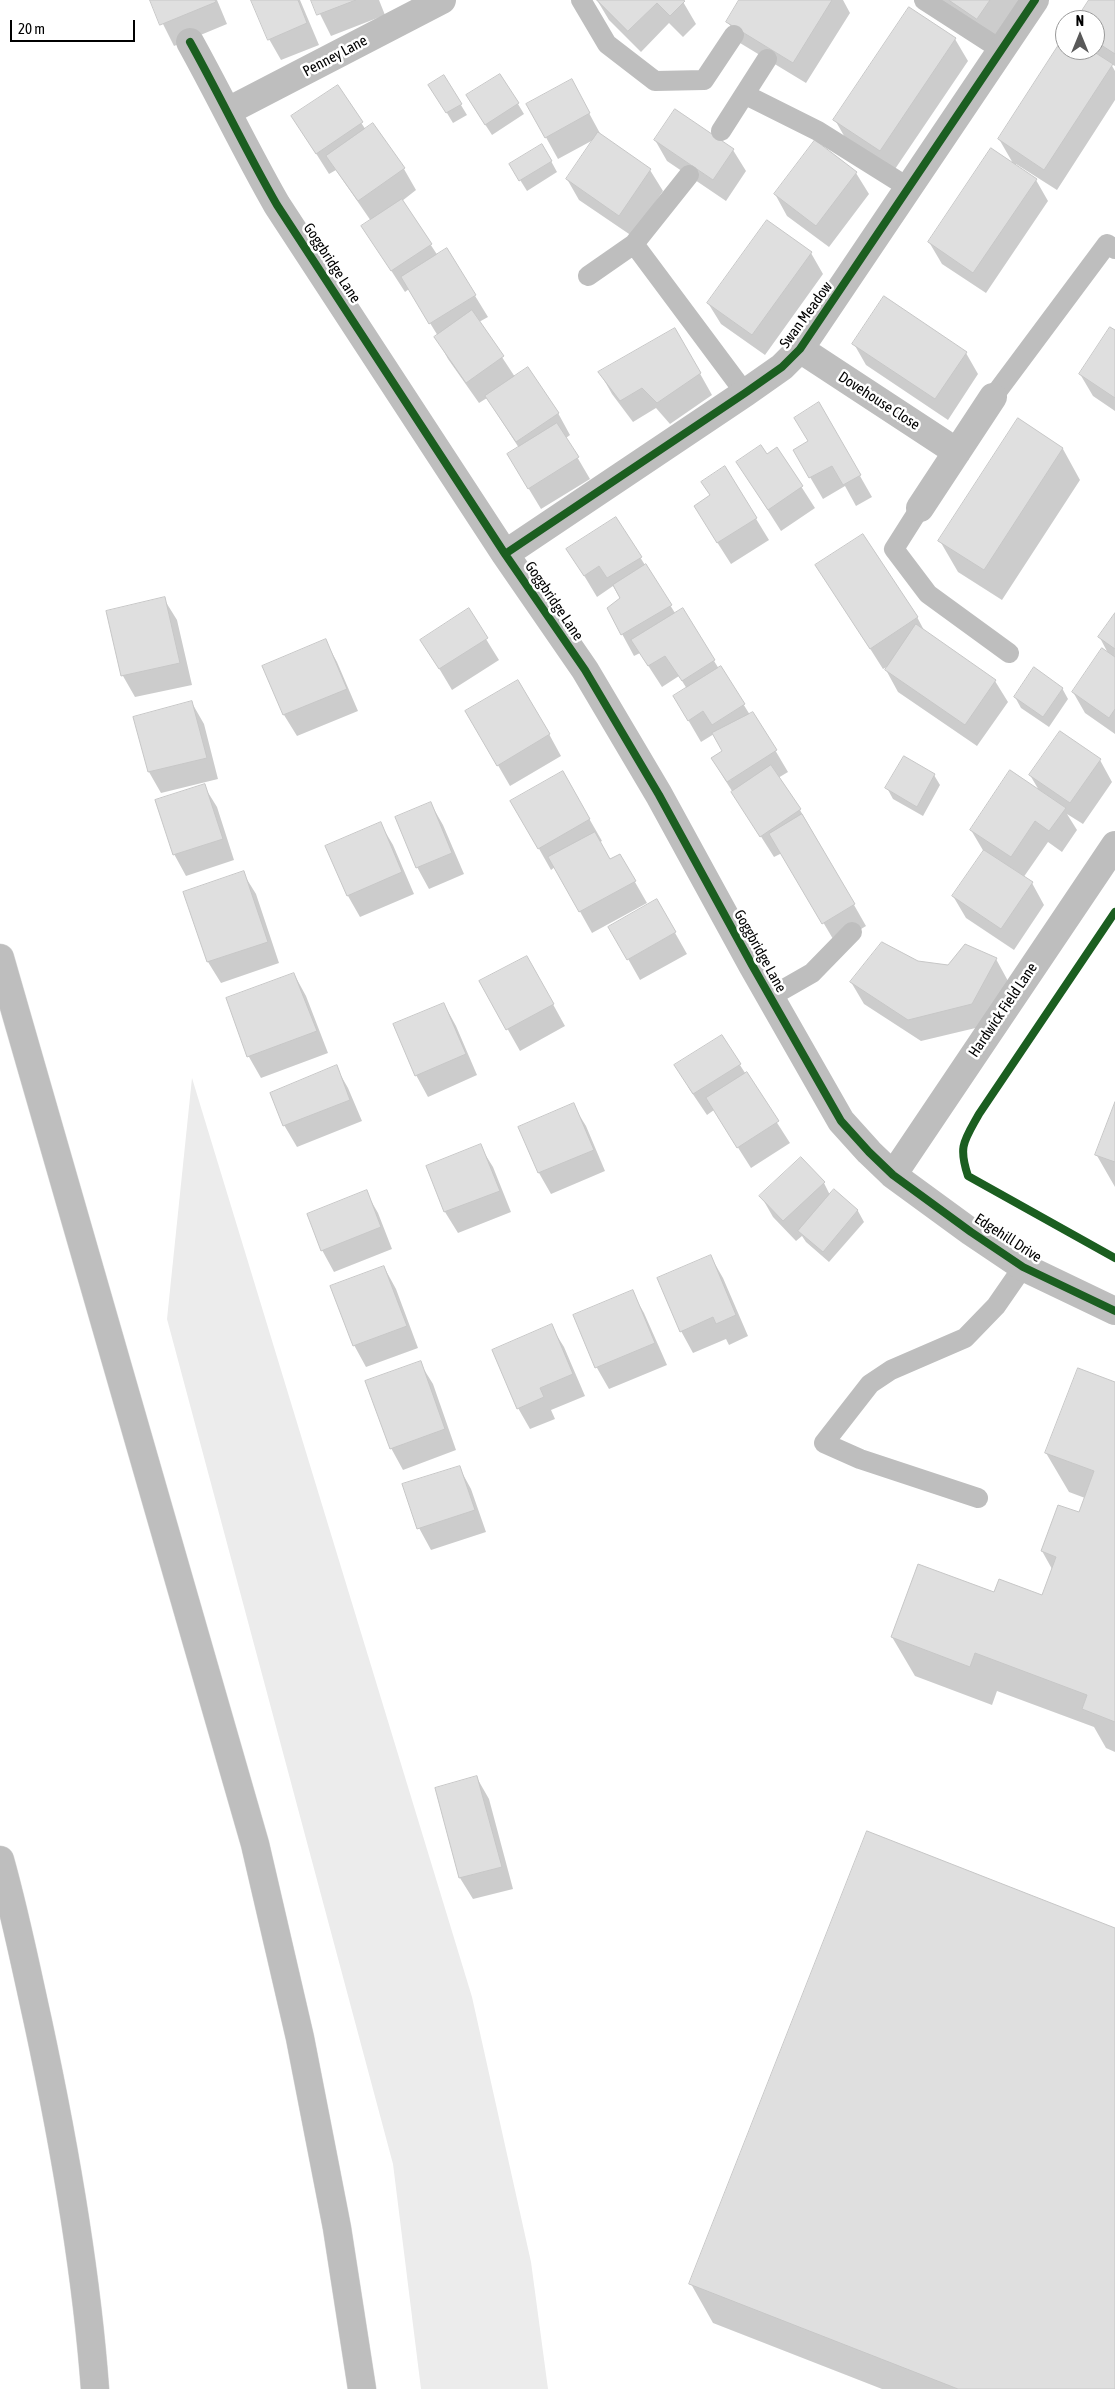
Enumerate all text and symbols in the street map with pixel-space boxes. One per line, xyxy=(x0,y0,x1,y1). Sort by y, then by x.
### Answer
scale bar xyxy=(12,10,138,42)
north arrow xyxy=(1055,10,1105,60)
text: N xyxy=(1076,13,1084,29)
text: 20 m xyxy=(18,20,45,37)
street label: Penney Lane xyxy=(300,32,370,80)
street label: Goggbridge Lane xyxy=(300,220,364,306)
street label: Swan Meadow xyxy=(776,278,836,352)
street label: Dovehouse Close xyxy=(835,368,923,434)
street label: Goggbridge Lane xyxy=(521,558,587,644)
street label: Goggbridge Lane xyxy=(730,907,790,995)
street label: Hardwick Field Lane xyxy=(965,959,1041,1061)
street label: Edgehill Drive xyxy=(971,1210,1045,1266)

